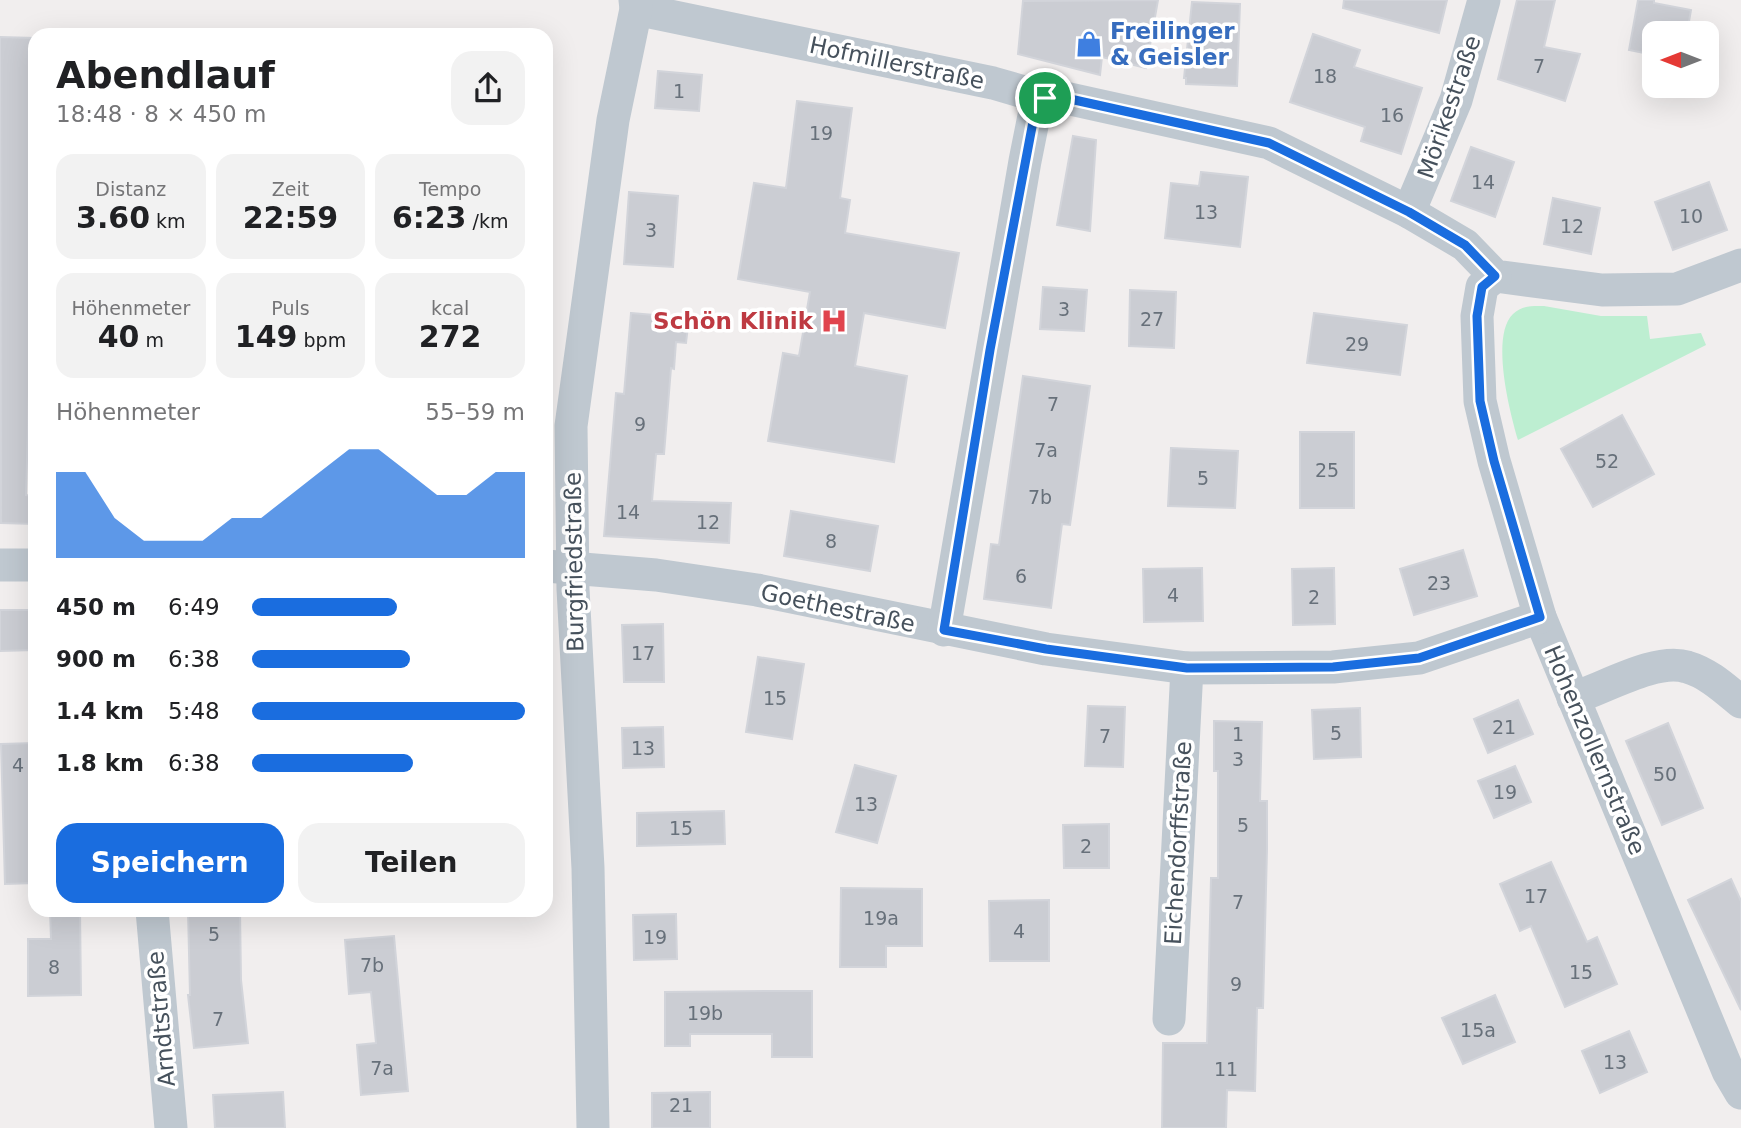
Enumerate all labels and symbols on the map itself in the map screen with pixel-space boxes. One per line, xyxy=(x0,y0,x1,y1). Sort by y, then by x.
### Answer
place label: Freilinger & Geisler xyxy=(1110,18,1235,70)
north arrow xyxy=(1642,21,1718,98)
shop icon: Freilinger & Geisler xyxy=(1074,29,1104,59)
street label: Hofmillerstraße xyxy=(807,32,987,94)
street label: Mörikestraße xyxy=(1412,32,1486,182)
house number: 7 xyxy=(1533,55,1545,77)
house number: 18 xyxy=(1313,65,1337,87)
pin xyxy=(1015,68,1075,128)
house number: 1 xyxy=(673,80,685,102)
house number: 16 xyxy=(1380,104,1404,126)
house number: 19 xyxy=(809,122,833,144)
house number: 14 xyxy=(1471,171,1495,193)
house number: 13 xyxy=(1194,201,1218,223)
house number: 10 xyxy=(1679,205,1703,227)
house number: 12 xyxy=(1560,215,1584,237)
house number: 3 xyxy=(645,219,657,241)
house number: 3 xyxy=(1058,298,1070,320)
hospital icon: Schön Klinik xyxy=(819,306,849,336)
place label: Schön Klinik xyxy=(653,308,814,334)
house number: 27 xyxy=(1140,308,1164,330)
house number: 29 xyxy=(1345,333,1369,355)
house number: 7 xyxy=(1047,393,1059,415)
house number: 9 xyxy=(634,413,646,435)
house number: 7a xyxy=(1034,439,1058,461)
house number: 52 xyxy=(1595,450,1619,472)
house number: 25 xyxy=(1315,459,1339,481)
house number: 5 xyxy=(1197,467,1209,489)
street label: Burgfriedstraße xyxy=(559,472,589,652)
house number: 7b xyxy=(1028,486,1052,508)
house number: 14 xyxy=(616,501,640,523)
house number: 12 xyxy=(696,511,720,533)
house number: 8 xyxy=(825,530,837,552)
house number: 6 xyxy=(1015,565,1027,587)
house number: 23 xyxy=(1427,572,1451,594)
street label: Goethestraße xyxy=(759,579,917,637)
house number: 4 xyxy=(1167,584,1179,606)
house number: 2 xyxy=(1308,586,1320,608)
house number: 17 xyxy=(631,642,655,664)
street label: Hohenzollernstraße xyxy=(1539,642,1651,858)
house number: 15 xyxy=(763,687,787,709)
house number: 21 xyxy=(1492,716,1516,738)
house number: 5 xyxy=(1330,722,1342,744)
house number: 1 xyxy=(1232,723,1244,745)
house number: 7 xyxy=(1099,725,1111,747)
house number: 13 xyxy=(631,737,655,759)
street label: Eichendorffstraße xyxy=(1160,740,1196,946)
house number: 3 xyxy=(1232,748,1244,770)
house number: 4 xyxy=(12,754,24,776)
house number: 50 xyxy=(1653,763,1677,785)
house number: 19 xyxy=(1493,781,1517,803)
house number: 13 xyxy=(854,793,878,815)
house number: 5 xyxy=(1237,814,1249,836)
house number: 15 xyxy=(669,817,693,839)
house number: 2 xyxy=(1080,835,1092,857)
house number: 17 xyxy=(1524,885,1548,907)
house number: 7 xyxy=(1232,891,1244,913)
house number: 19a xyxy=(863,907,899,929)
house number: 4 xyxy=(1013,920,1025,942)
house number: 5 xyxy=(208,923,220,945)
house number: 19 xyxy=(643,926,667,948)
street label: Arndtstraße xyxy=(142,950,180,1088)
house number: 7b xyxy=(360,954,384,976)
house number: 8 xyxy=(48,956,60,978)
house number: 15 xyxy=(1569,961,1593,983)
house number: 9 xyxy=(1230,973,1242,995)
house number: 19b xyxy=(687,1002,723,1024)
house number: 7 xyxy=(212,1008,224,1030)
house number: 15a xyxy=(1460,1019,1496,1041)
house number: 13 xyxy=(1603,1051,1627,1073)
house number: 7a xyxy=(370,1057,394,1079)
house number: 11 xyxy=(1214,1058,1238,1080)
house number: 21 xyxy=(669,1094,693,1116)

